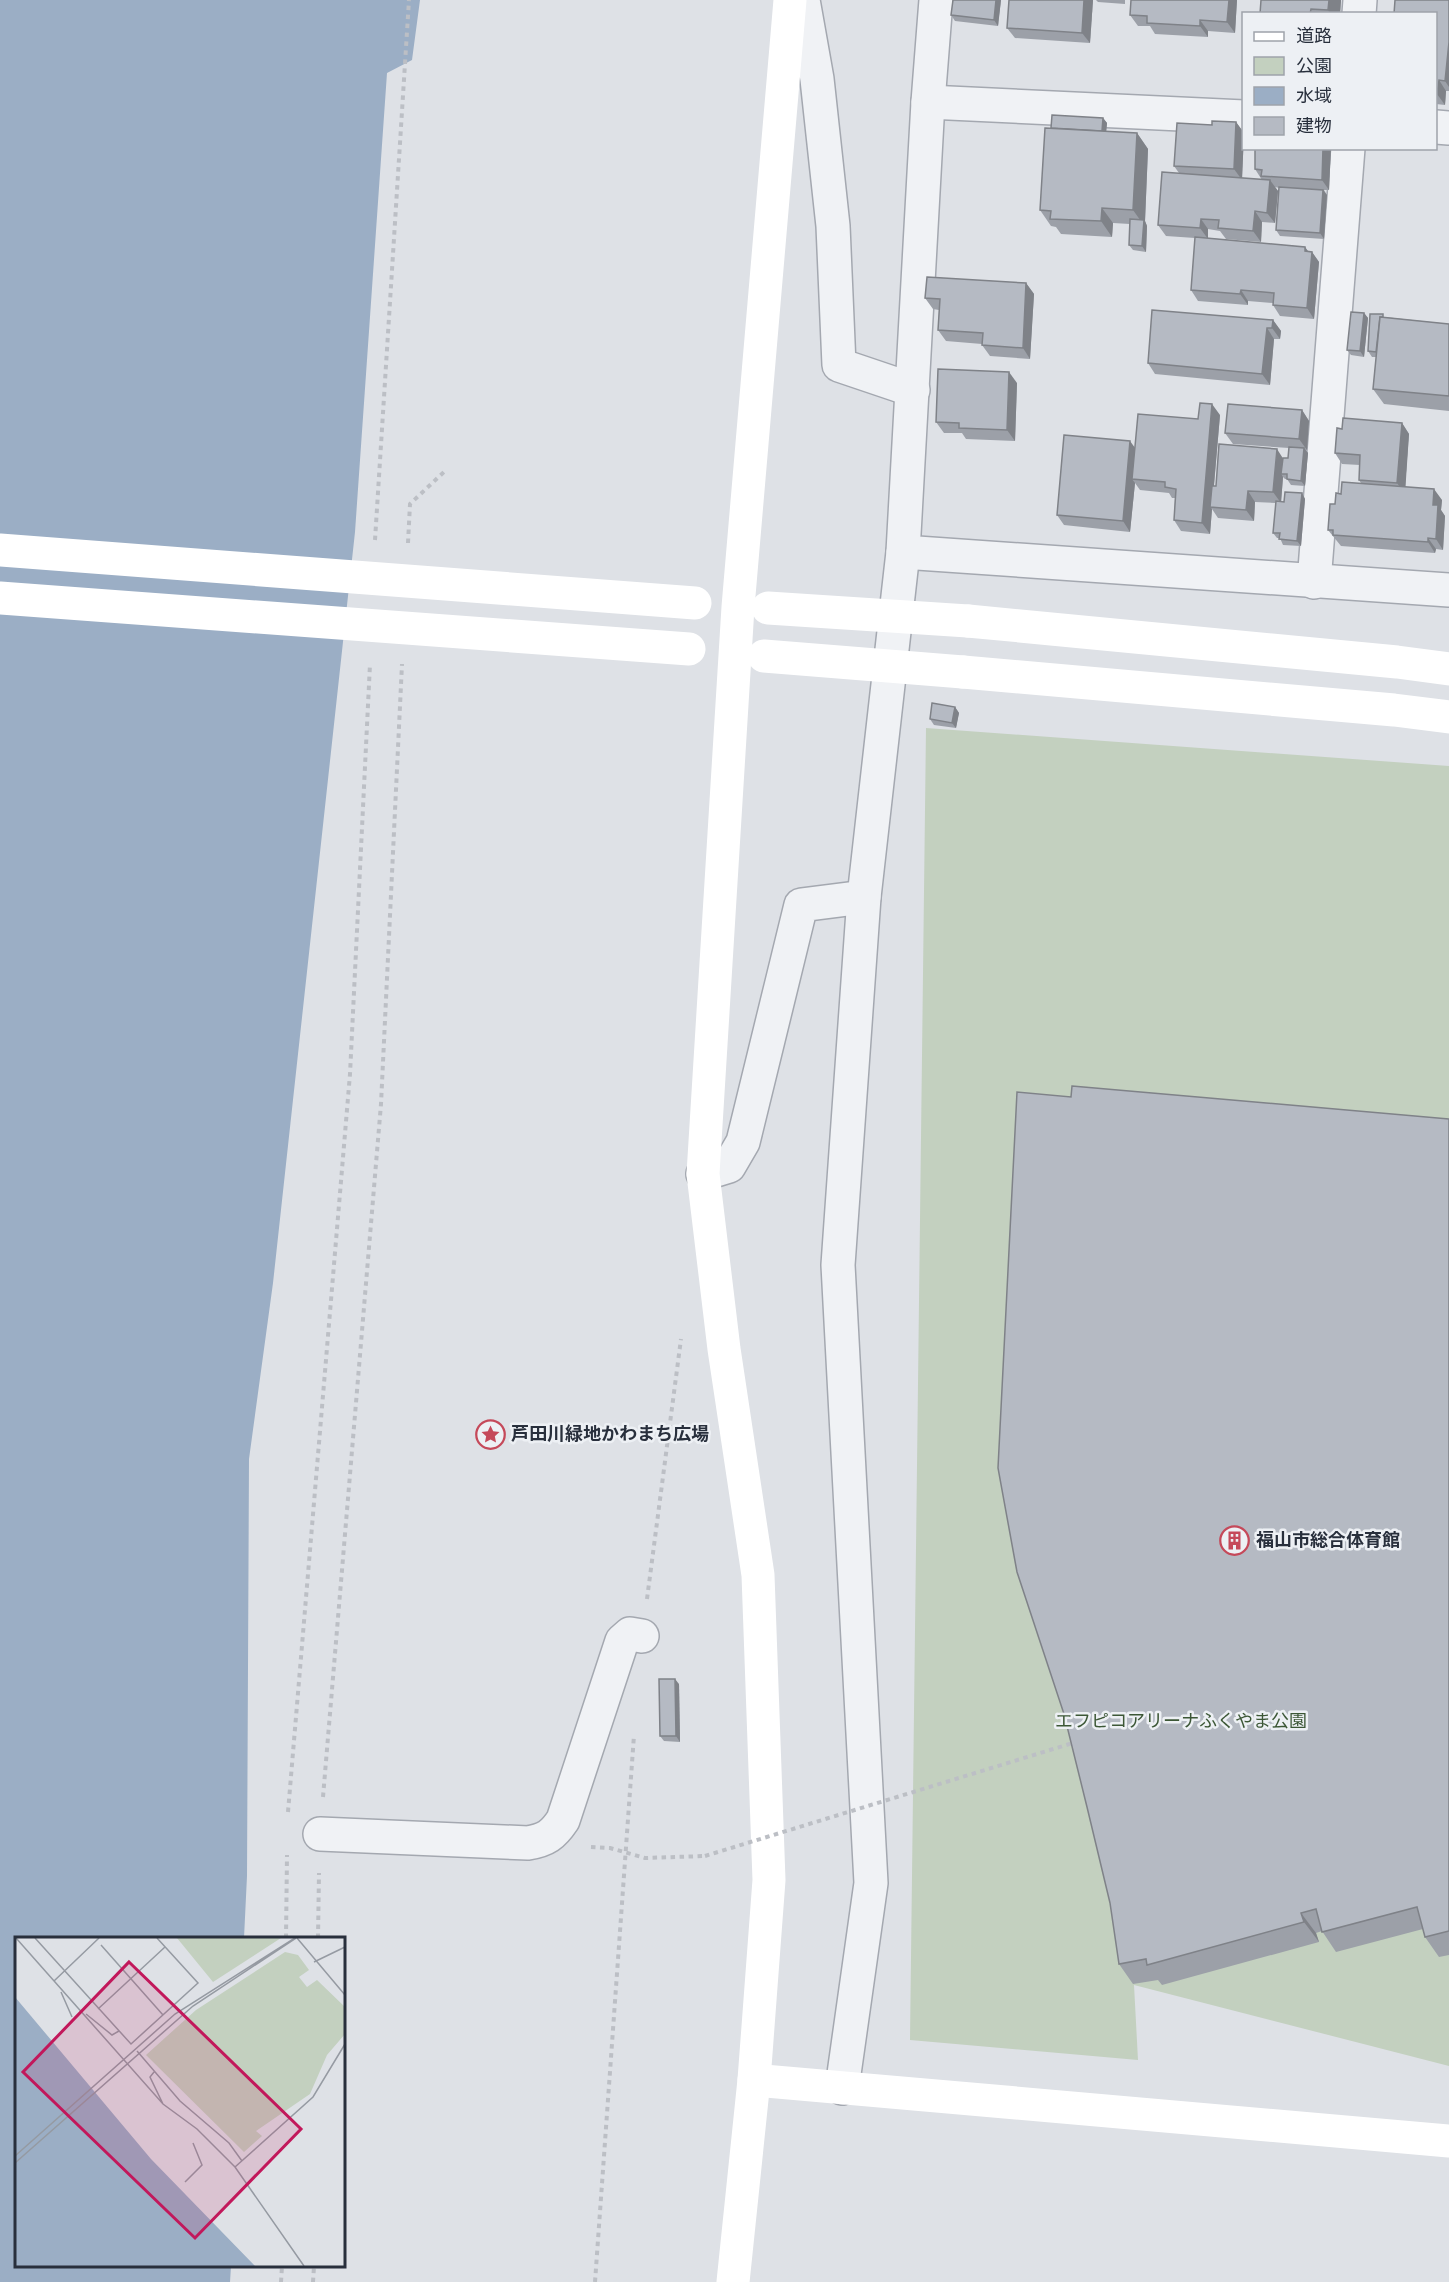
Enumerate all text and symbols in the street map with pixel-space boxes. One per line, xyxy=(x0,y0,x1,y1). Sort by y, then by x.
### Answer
legend xyxy=(1242,12,1437,150)
text: 道路 xyxy=(1296,25,1332,47)
text: 公園 xyxy=(1296,55,1332,77)
text: 水域 xyxy=(1296,85,1332,107)
text: 建物 xyxy=(1296,115,1332,137)
place icon: 芦田川緑地かわまち広場 xyxy=(474,1418,506,1450)
place label: 芦田川緑地かわまち広場 xyxy=(511,1423,709,1445)
building icon: 福山市総合体育館 xyxy=(1219,1524,1251,1556)
place label: 福山市総合体育館 xyxy=(1256,1529,1400,1551)
park label: エフピコアリーナふくやま公園 xyxy=(1055,1710,1307,1732)
inset map xyxy=(15,1937,345,2267)

